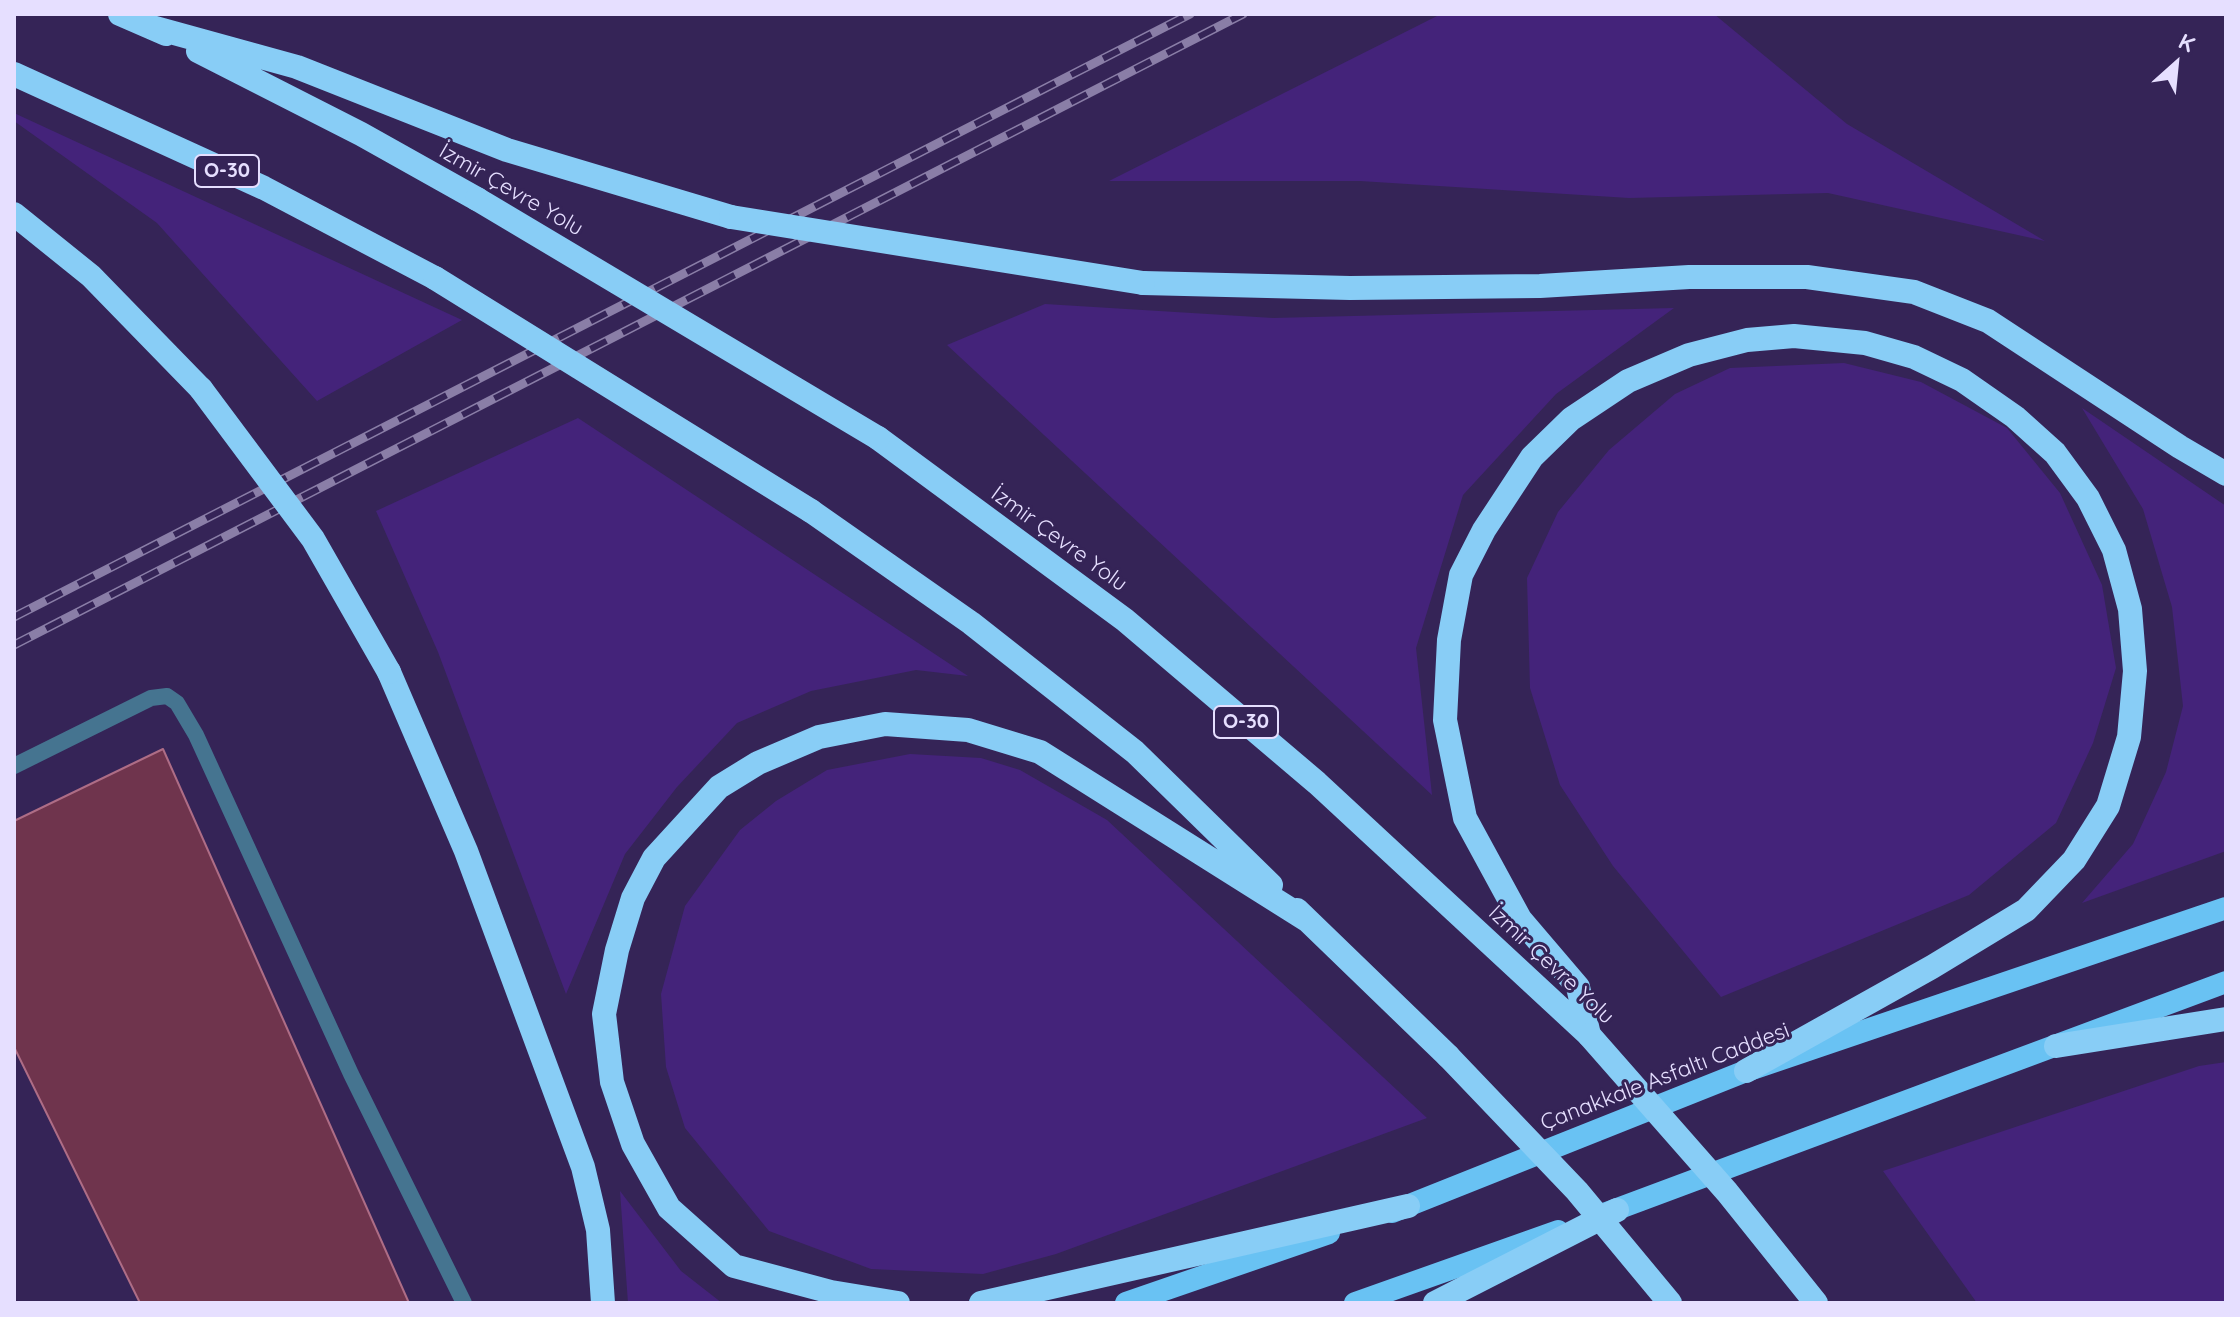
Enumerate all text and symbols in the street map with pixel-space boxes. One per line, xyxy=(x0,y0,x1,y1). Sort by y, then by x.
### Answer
north arrow xyxy=(2136,24,2216,104)
text: K xyxy=(2174,27,2200,58)
street label: İzmir Çevre Yolu xyxy=(434,138,588,242)
road number: O-30 xyxy=(195,155,259,187)
street label: İzmir Çevre Yolu xyxy=(986,481,1132,597)
road number: O-30 xyxy=(1214,706,1278,738)
street label: İzmir Çevre Yolu xyxy=(1483,900,1619,1030)
street label: Çanakkale Asfaltı Caddesi xyxy=(1537,1017,1793,1137)

